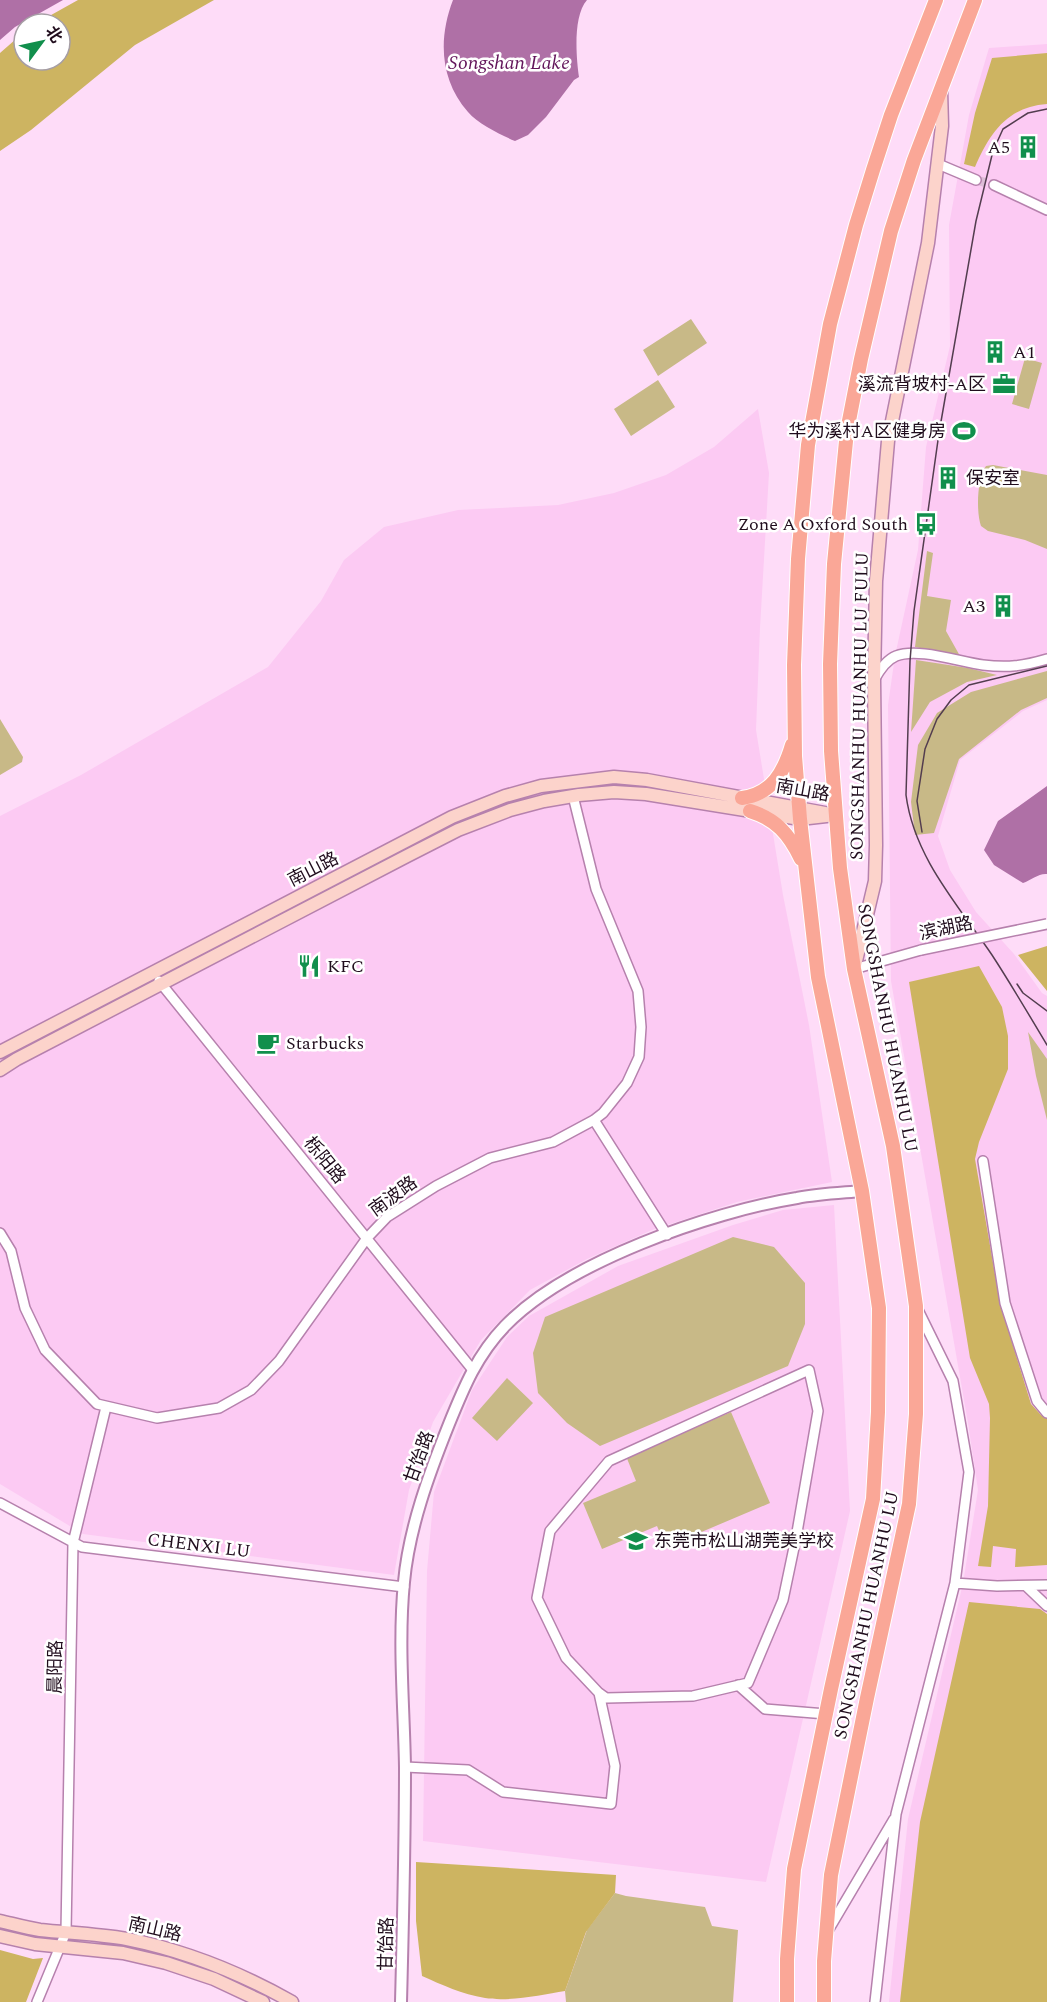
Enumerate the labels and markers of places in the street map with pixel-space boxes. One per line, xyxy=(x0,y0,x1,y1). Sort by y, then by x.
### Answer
place label: A5 xyxy=(988,134,1010,161)
building icon: A5 xyxy=(1015,134,1041,160)
building icon: A1 xyxy=(982,339,1008,365)
place label: A1 xyxy=(1013,339,1036,366)
place label: 溪流背坡村-A区 xyxy=(858,371,986,398)
office icon: 溪流背坡村-A区 xyxy=(991,371,1017,397)
place label: 华为溪村A区健身房 xyxy=(789,418,946,445)
sports icon: 华为溪村A区健身房 xyxy=(951,418,977,444)
building icon: 保安室 xyxy=(935,465,961,491)
place label: 保安室 xyxy=(966,465,1020,492)
place label: Zone A Oxford South xyxy=(738,511,908,538)
bus stop icon: Zone A Oxford South xyxy=(913,511,939,537)
place label: A3 xyxy=(963,593,985,620)
building icon: A3 xyxy=(990,593,1016,619)
restaurant icon: KFC xyxy=(296,953,322,979)
place label: KFC xyxy=(327,953,364,980)
cafe icon: Starbucks xyxy=(255,1030,281,1056)
place label: Starbucks xyxy=(286,1030,364,1057)
school or university icon: 东莞市松山湖莞美学校 xyxy=(623,1528,649,1554)
place label: 东莞市松山湖莞美学校 xyxy=(654,1528,834,1555)

